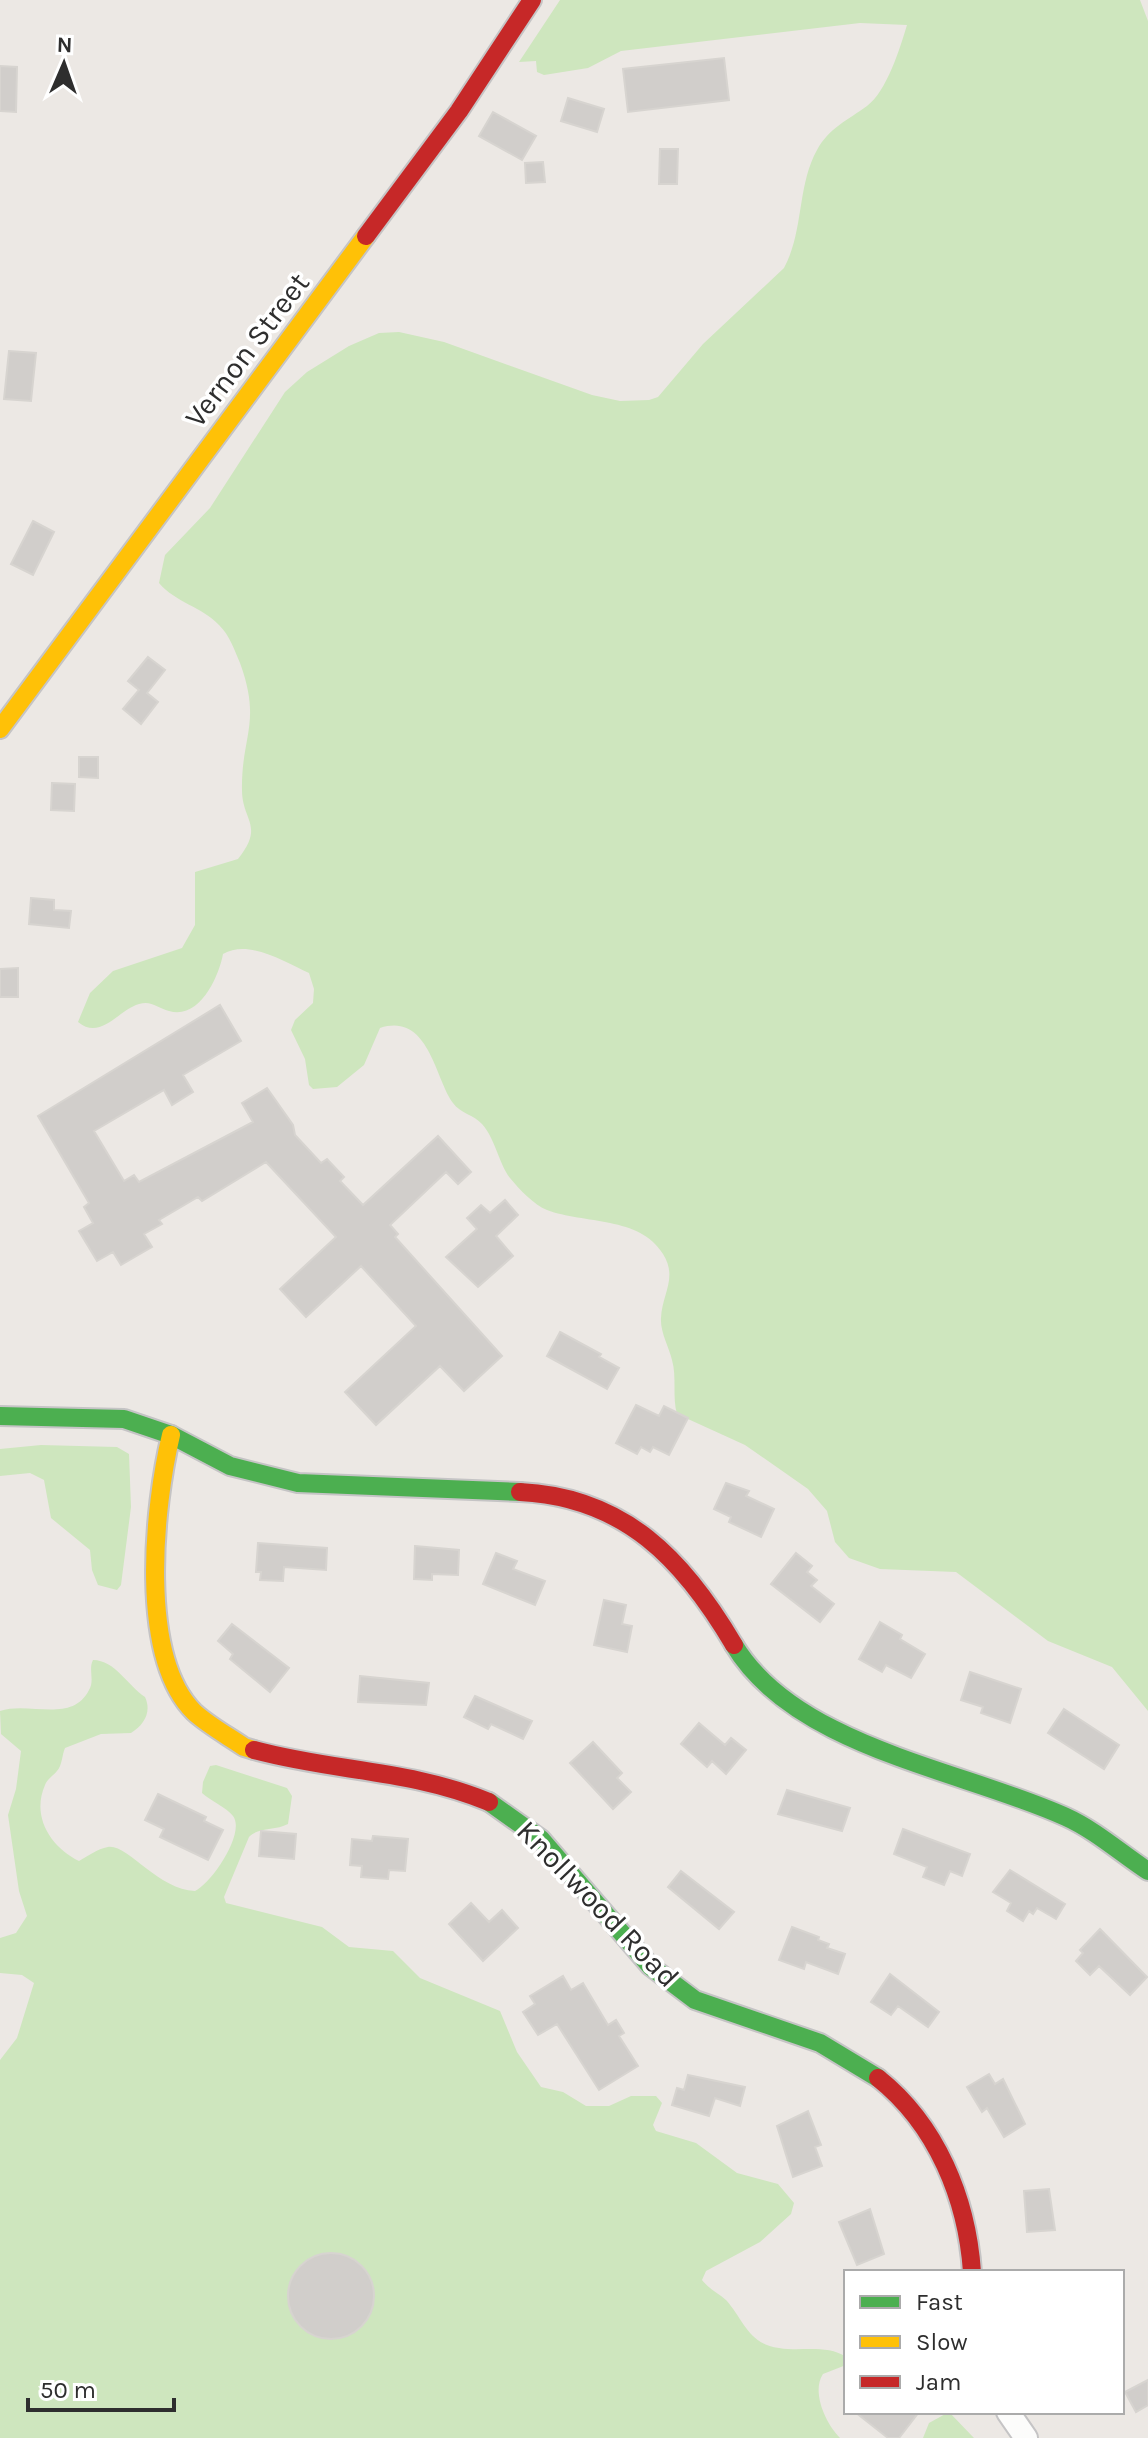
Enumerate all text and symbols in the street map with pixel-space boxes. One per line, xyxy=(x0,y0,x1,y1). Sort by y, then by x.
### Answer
north arrow xyxy=(24,24,104,104)
text: N xyxy=(56,32,73,58)
street label: Vernon Street xyxy=(177,266,317,434)
street label: Knollwood Road xyxy=(509,1813,687,1995)
legend xyxy=(844,2270,1124,2414)
text: Fast xyxy=(916,2288,963,2316)
text: Slow xyxy=(916,2328,968,2356)
scale bar xyxy=(28,2362,174,2412)
text: Jam xyxy=(916,2368,961,2396)
text: 50 m xyxy=(40,2376,96,2404)

